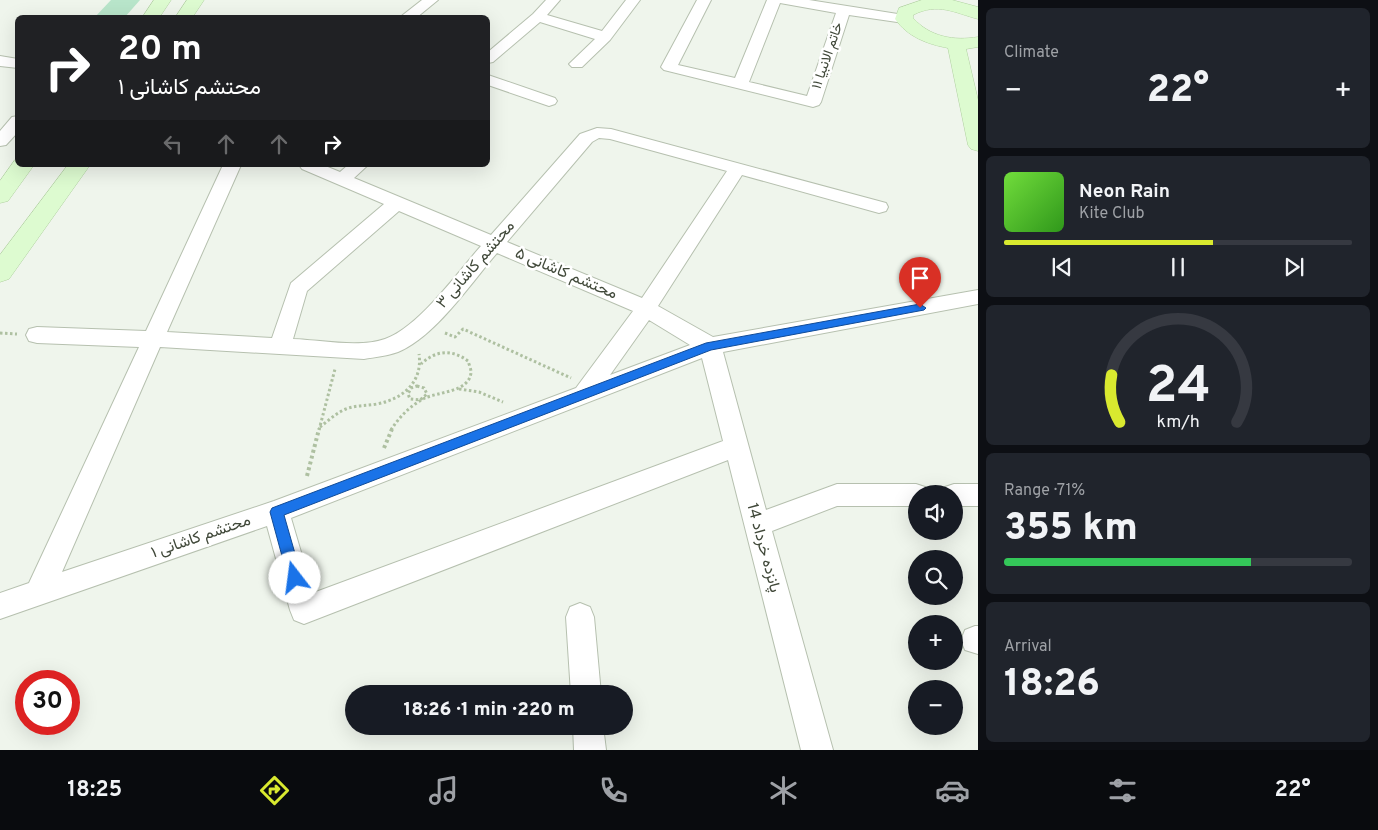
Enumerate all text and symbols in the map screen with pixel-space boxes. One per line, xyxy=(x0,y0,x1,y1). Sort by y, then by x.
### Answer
street label: خاتم الانبیا ۱۱ xyxy=(809,20,847,92)
text: 20 m xyxy=(118,28,202,72)
icon: right xyxy=(35,35,100,100)
text: Climate xyxy=(1004,43,1059,63)
text: 22° xyxy=(1147,67,1209,116)
text: − xyxy=(1004,74,1022,110)
text: + xyxy=(1334,74,1352,110)
text: محتشم کاشانی ۱ xyxy=(118,75,261,102)
icon: left xyxy=(159,130,187,158)
icon: ahead xyxy=(212,130,240,158)
icon: ahead xyxy=(265,130,293,158)
icon: right xyxy=(318,130,346,158)
text: Neon Rain xyxy=(1079,180,1170,204)
text: Kite Club xyxy=(1079,204,1144,224)
street label: محتشم کاشانی ۳ xyxy=(432,217,520,313)
street label: محتشم کاشانی ۵ xyxy=(512,244,620,304)
icon: previous xyxy=(1048,253,1076,281)
icon: pause xyxy=(1164,253,1192,281)
icon: next xyxy=(1280,253,1308,281)
pin xyxy=(899,257,941,308)
icon: arrive xyxy=(906,264,934,292)
text: 24 xyxy=(1145,355,1211,421)
text: km/h xyxy=(1156,411,1200,434)
text: Range · 71% xyxy=(1004,481,1085,501)
map controls xyxy=(908,485,963,735)
button: sound xyxy=(908,485,963,540)
street label: پانزده خرداد 14 xyxy=(741,501,785,595)
text: 355 km xyxy=(1004,505,1138,554)
street label: محتشم کاشانی ۱ xyxy=(149,511,253,563)
button: search xyxy=(908,550,963,605)
position arrow xyxy=(268,551,320,603)
button: + xyxy=(908,615,963,670)
text: Arrival xyxy=(1004,637,1052,657)
text: 18:26 xyxy=(1004,661,1100,710)
speed limit sign: 30 xyxy=(15,670,80,735)
button: − xyxy=(908,680,963,735)
text: 18:26 · 1 min · 220 m xyxy=(403,698,575,722)
icon: directions xyxy=(257,773,292,808)
icon: music xyxy=(426,773,461,808)
icon: phone xyxy=(596,773,631,808)
icon: climate xyxy=(766,773,801,808)
icon: car xyxy=(935,773,970,808)
icon: filters xyxy=(1105,773,1140,808)
text: 18:25 xyxy=(67,777,122,804)
text: 22° xyxy=(1275,777,1311,804)

